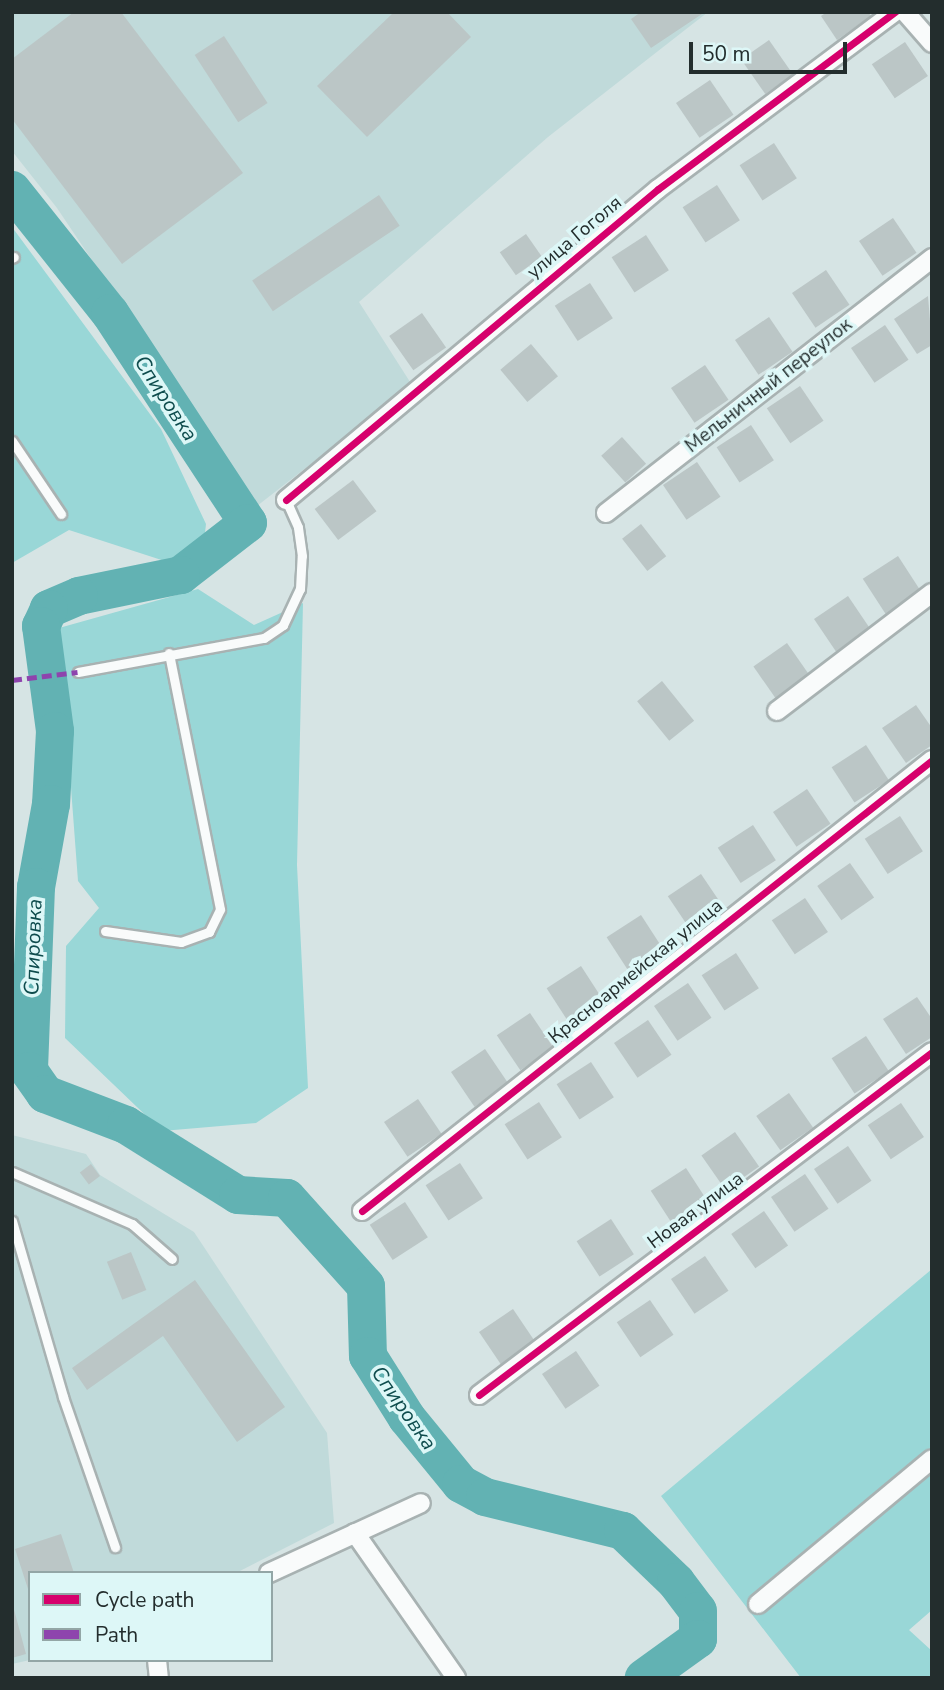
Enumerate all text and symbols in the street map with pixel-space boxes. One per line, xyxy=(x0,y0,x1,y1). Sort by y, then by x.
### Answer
scale bar xyxy=(692,28,850,72)
text: 50 m xyxy=(702,40,751,68)
street label: улица Гоголя xyxy=(523,192,627,284)
street label: Мельничный переулок xyxy=(681,314,857,458)
water label: Спировка xyxy=(129,351,203,445)
street label: Красноармейская улица xyxy=(544,895,728,1049)
water label: Спировка xyxy=(19,898,47,996)
street label: Новая улица xyxy=(644,1168,748,1254)
water label: Спировка xyxy=(366,1361,442,1455)
legend xyxy=(28,1571,273,1662)
text: Cycle path xyxy=(95,1586,194,1614)
text: Path xyxy=(95,1621,138,1649)

